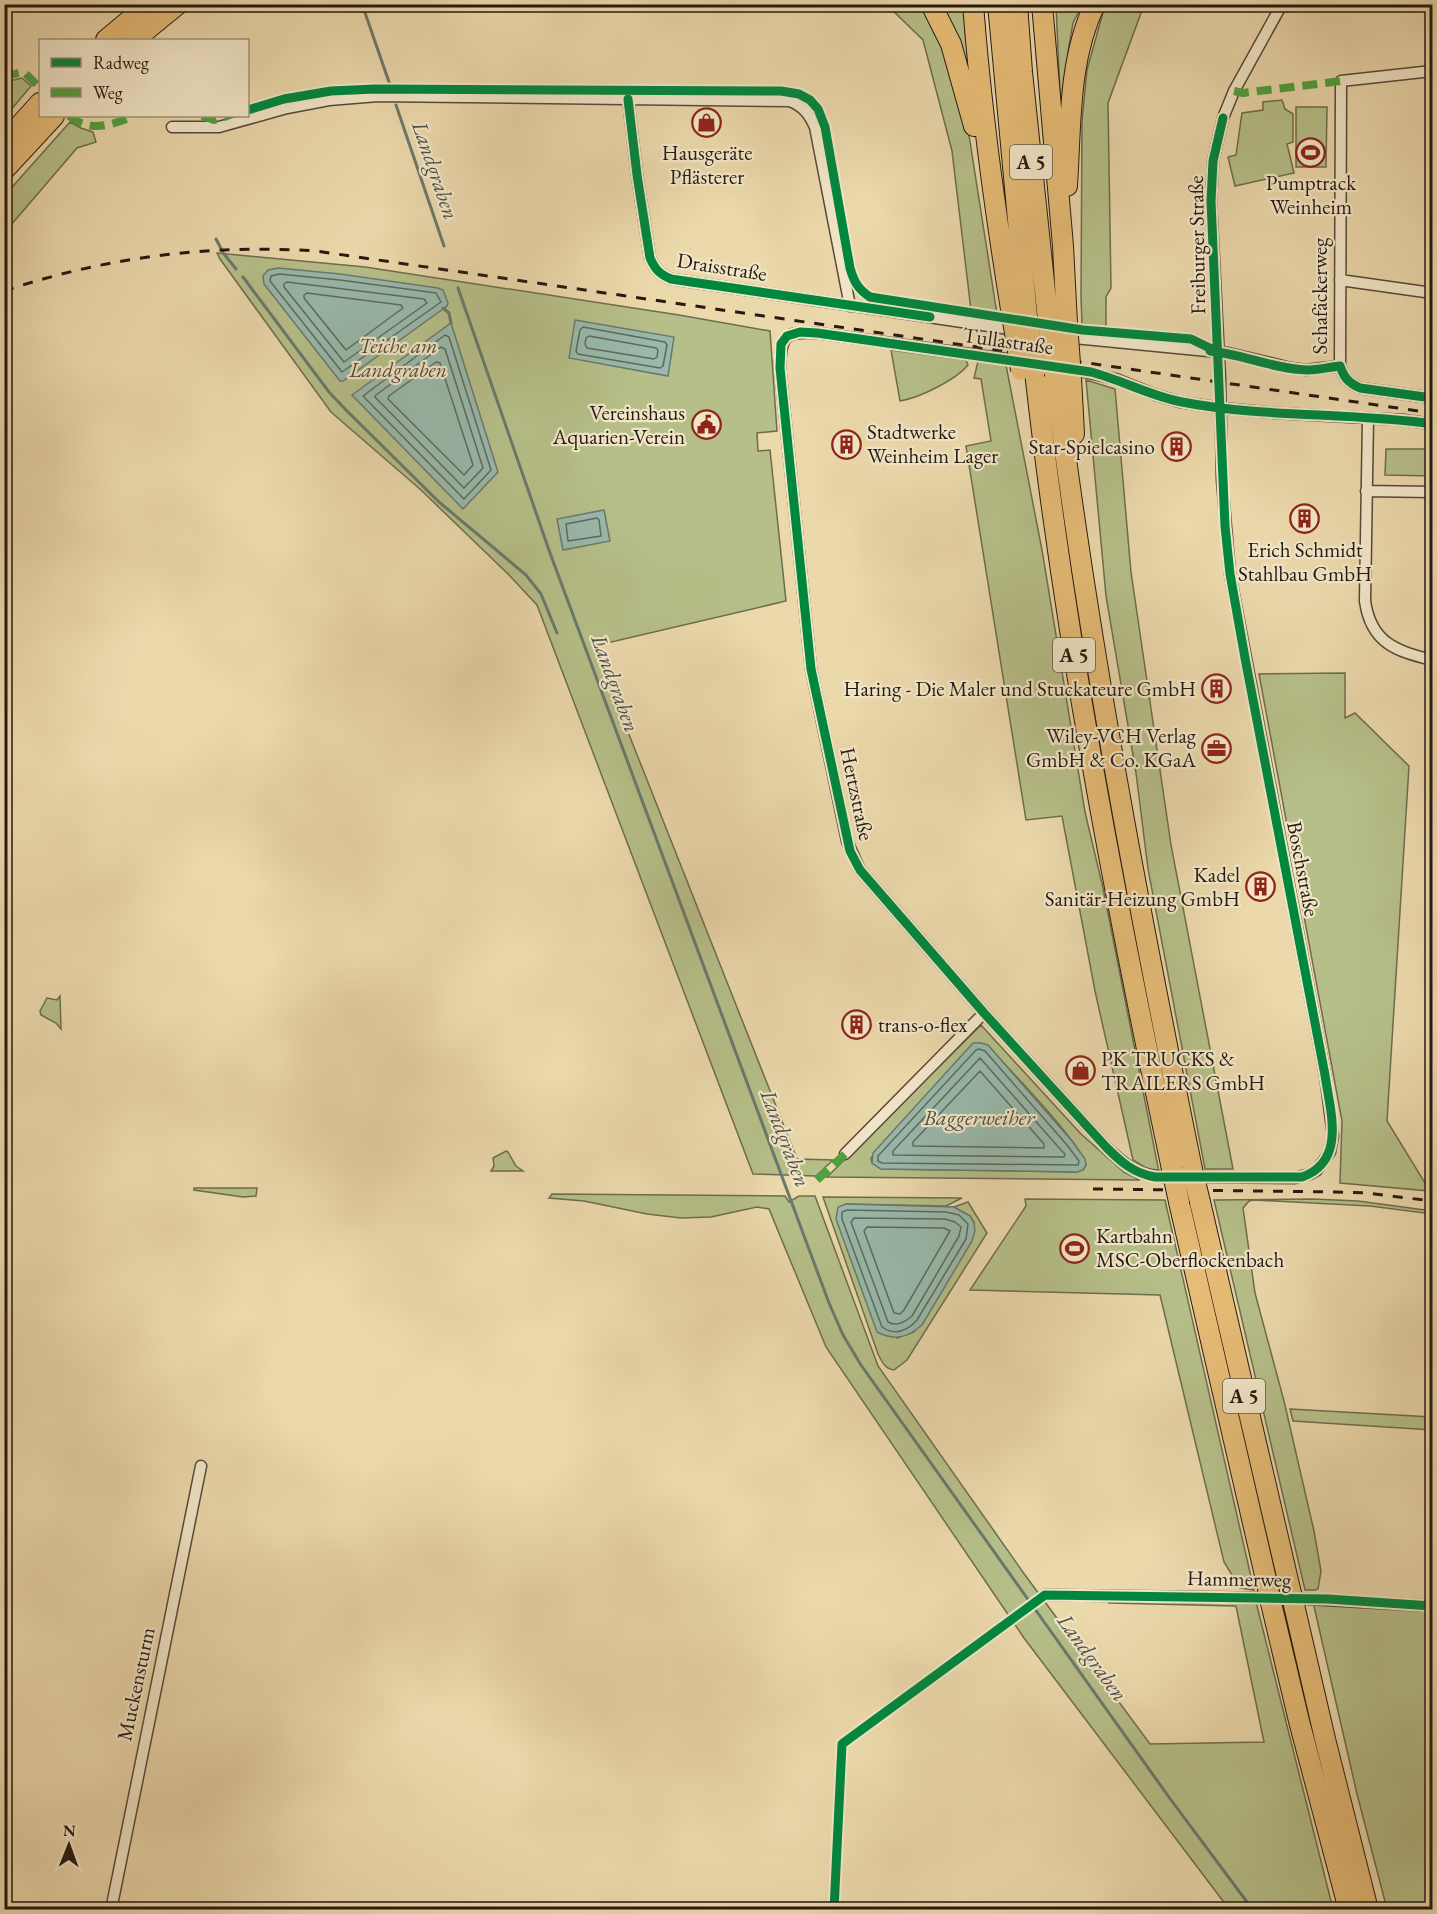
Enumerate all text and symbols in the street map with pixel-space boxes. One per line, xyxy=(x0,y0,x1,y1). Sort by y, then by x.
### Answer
legend xyxy=(39,39,249,117)
text: Radweg xyxy=(93,51,149,74)
text: Weg xyxy=(93,81,123,104)
shop icon: Hausgeräte Pflästerer xyxy=(691,106,723,138)
water label: Landgraben xyxy=(405,116,466,223)
sports icon: Pumptrack Weinheim xyxy=(1295,136,1327,168)
place label: Hausgeräte Pflästerer xyxy=(662,139,752,190)
road number: A 5 xyxy=(1010,145,1052,179)
place label: Pumptrack Weinheim xyxy=(1266,169,1357,220)
street label: Freiburger Straße xyxy=(1182,175,1211,315)
street label: Schafäckerweg xyxy=(1306,237,1333,354)
street label: Draisstraße xyxy=(675,246,769,287)
street label: Tullastraße xyxy=(961,321,1055,360)
park label: Teiche am Landgraben xyxy=(348,332,447,383)
place label: Vereinshaus Aquarien-Verein xyxy=(552,399,685,450)
public building icon: Vereinshaus Aquarien-Verein xyxy=(690,409,722,441)
place label: Stadtwerke Weinheim Lager xyxy=(867,418,998,469)
building icon: Stadtwerke Weinheim Lager xyxy=(830,428,862,460)
building icon: Star-Spielcasino xyxy=(1160,431,1192,463)
place label: Star-Spielcasino xyxy=(1028,433,1155,460)
building icon: Erich Schmidt Stahlbau GmbH xyxy=(1289,503,1321,535)
place label: Erich Schmidt Stahlbau GmbH xyxy=(1238,536,1372,587)
water label: Landgraben xyxy=(584,629,647,736)
road number: A 5 xyxy=(1053,638,1095,672)
building icon: Haring - Die Maler und Stuckateure GmbH xyxy=(1201,673,1233,705)
place label: Haring - Die Maler und Stuckateure GmbH xyxy=(843,675,1196,702)
place label: Wiley-VCH Verlag GmbH & Co. KGaA xyxy=(1026,722,1197,773)
office icon: Wiley-VCH Verlag GmbH & Co. KGaA xyxy=(1201,732,1233,764)
street label: Hertzstraße xyxy=(834,745,880,843)
street label: Boschstraße xyxy=(1281,819,1326,919)
place label: Kadel Sanitär-Heizung GmbH xyxy=(1045,861,1240,912)
building icon: Kadel Sanitär-Heizung GmbH xyxy=(1245,871,1277,903)
building icon: trans-o-flex xyxy=(841,1009,873,1041)
place label: trans-o-flex xyxy=(878,1011,967,1038)
place label: PK TRUCKS & TRAILERS GmbH xyxy=(1101,1045,1265,1096)
shop icon: PK TRUCKS & TRAILERS GmbH xyxy=(1064,1055,1096,1087)
water label: Landgraben xyxy=(753,1084,817,1191)
water label: Baggerweiher xyxy=(922,1103,1036,1132)
place label: Kartbahn MSC-Oberflockenbach xyxy=(1096,1222,1284,1273)
sports icon: Kartbahn MSC-Oberflockenbach xyxy=(1059,1232,1091,1264)
road number: A 5 xyxy=(1223,1379,1265,1413)
street label: Hammerweg xyxy=(1187,1564,1292,1593)
water label: Landgraben xyxy=(1050,1607,1134,1707)
street label: Muckensturm xyxy=(110,1625,161,1743)
north arrow xyxy=(39,1815,99,1875)
text: N xyxy=(63,1820,76,1841)

